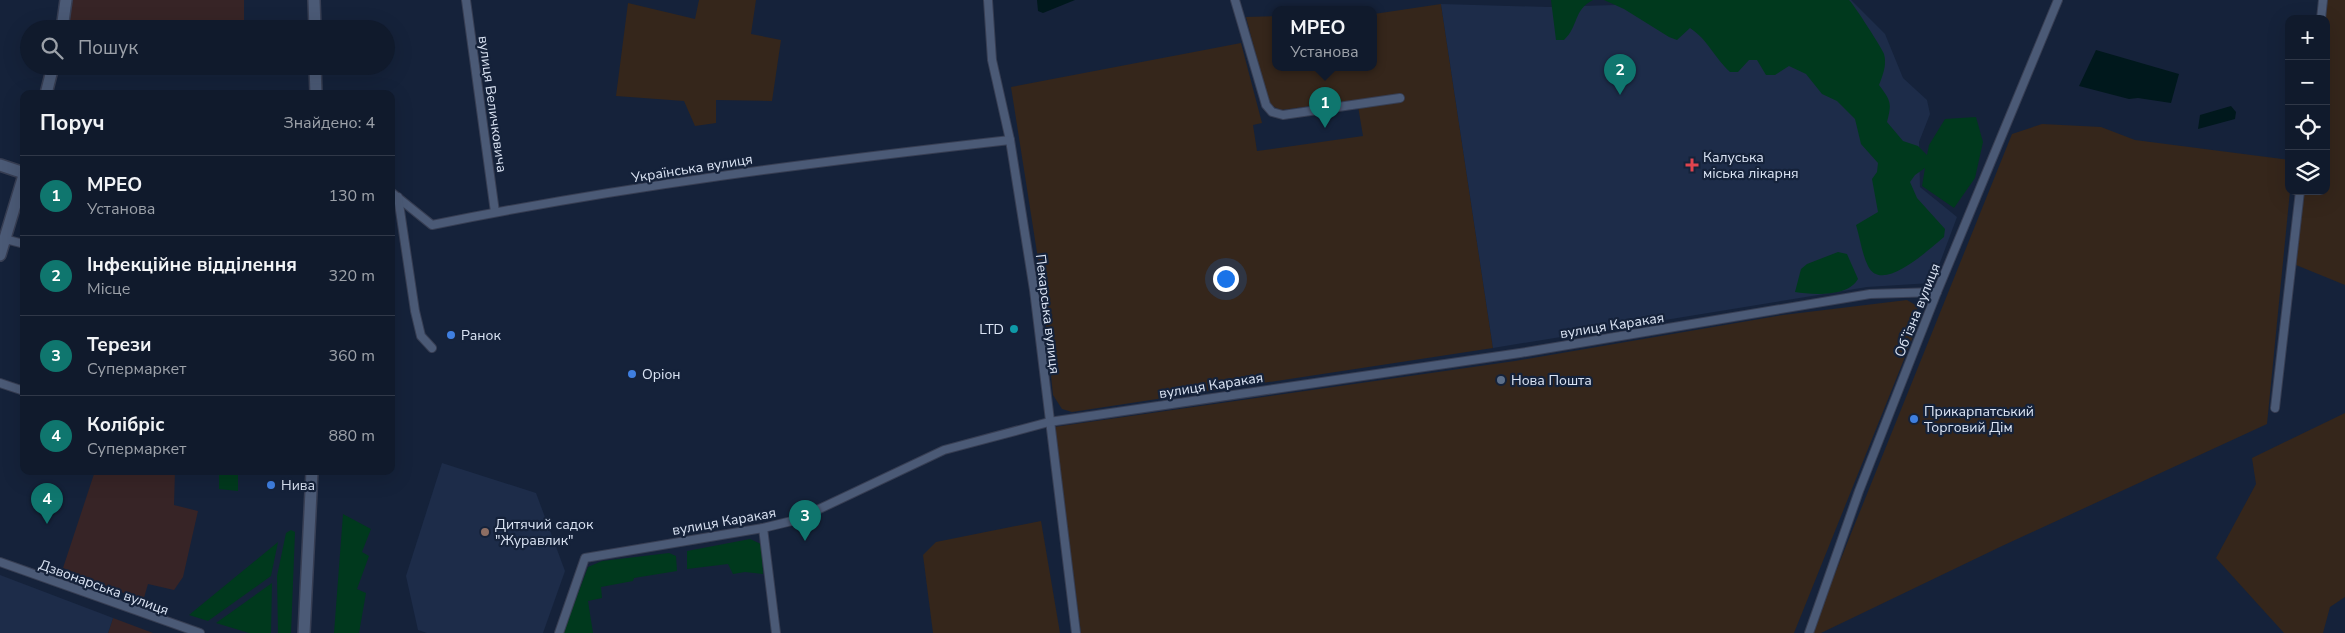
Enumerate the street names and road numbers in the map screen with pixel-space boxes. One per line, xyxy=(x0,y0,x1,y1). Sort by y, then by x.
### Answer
street label: вулиця Величковича xyxy=(474,35,511,174)
street label: Українська вулиця xyxy=(629,150,754,188)
street label: Пекарська вулиця xyxy=(1031,253,1064,375)
street label: Обʼїзна вулиця xyxy=(1890,260,1945,360)
street label: вулиця Каракая xyxy=(1559,308,1665,343)
street label: вулиця Каракая xyxy=(1158,368,1264,403)
street label: вулиця Каракая xyxy=(671,503,778,540)
street label: Дзвонарська вулиця xyxy=(36,555,171,620)

